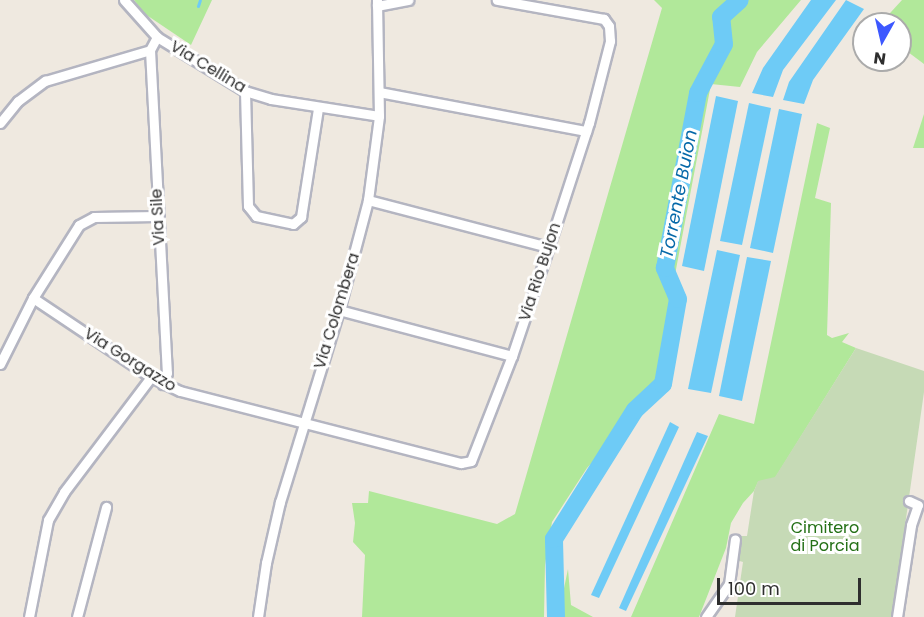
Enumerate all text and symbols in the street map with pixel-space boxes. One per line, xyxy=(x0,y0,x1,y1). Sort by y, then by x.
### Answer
north arrow xyxy=(852,12,912,72)
street label: Via Cellina xyxy=(167,37,249,97)
text: N xyxy=(872,46,887,71)
water label: Torrente Buion xyxy=(656,128,702,260)
street label: Via Sile xyxy=(147,188,169,246)
street label: Via Rio Bujon xyxy=(515,220,565,324)
street label: Via Colombera xyxy=(310,251,364,371)
street label: Via Gorgazzo xyxy=(80,324,180,396)
park label: Cimitero di Porcia xyxy=(791,518,859,556)
scale bar xyxy=(720,566,864,604)
text: 100 m xyxy=(728,576,780,601)

